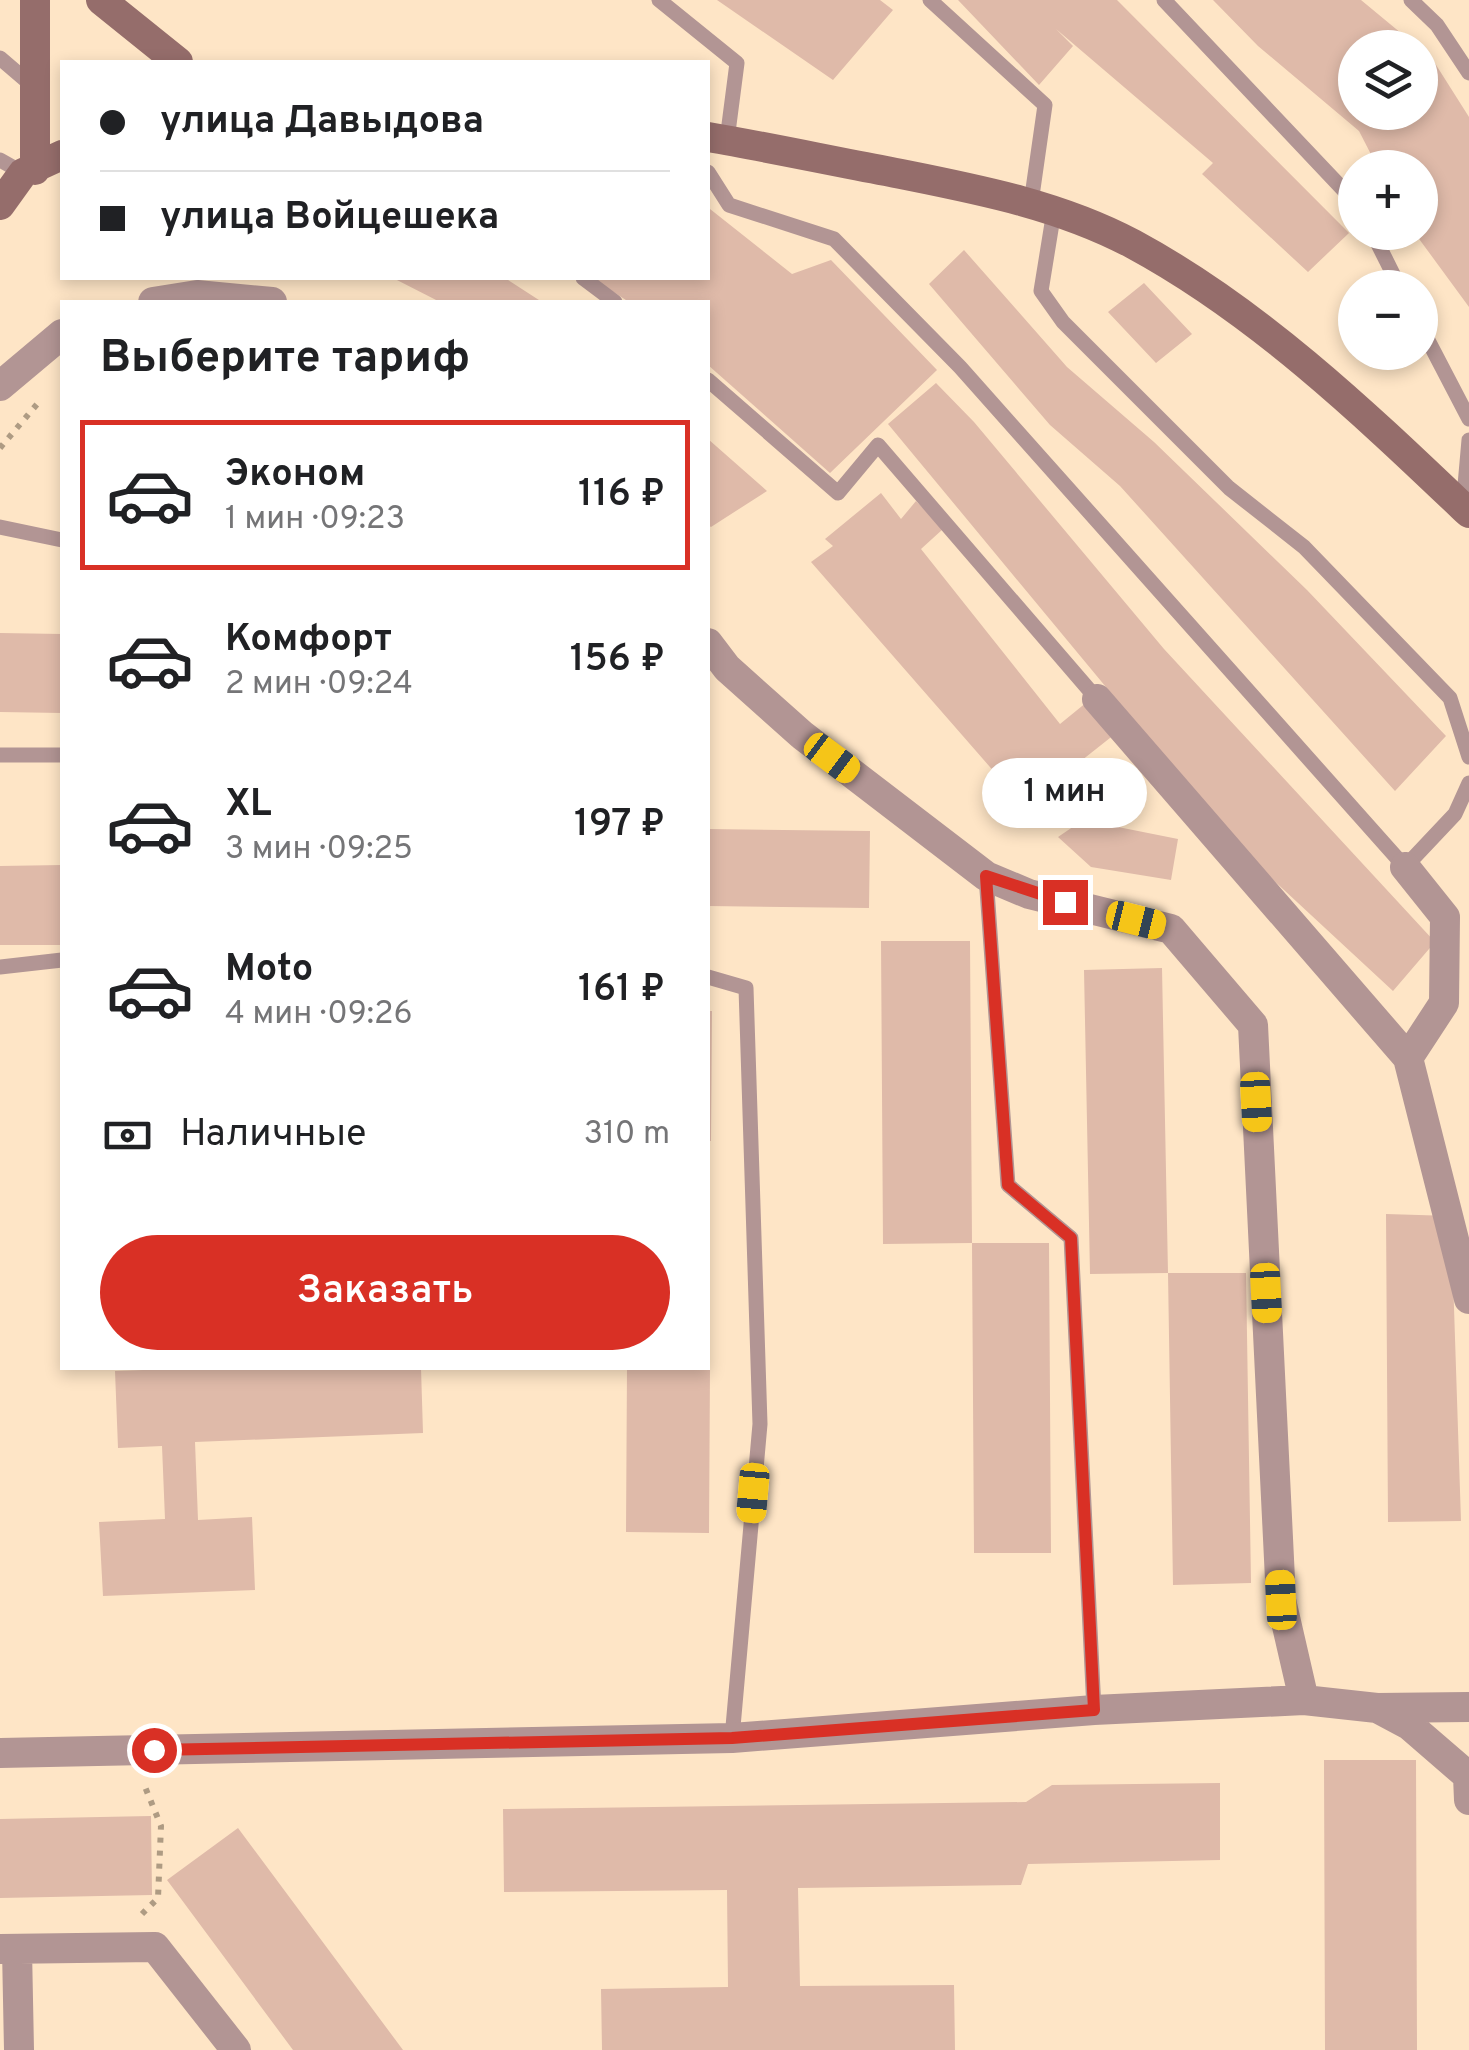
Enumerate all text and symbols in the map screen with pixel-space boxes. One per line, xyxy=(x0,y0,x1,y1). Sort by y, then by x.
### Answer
map controls xyxy=(1338,30,1438,370)
button: layers xyxy=(1338,30,1438,130)
text: улица Давыдова xyxy=(160,98,484,147)
button: + xyxy=(1338,150,1438,250)
text: улица Войцешека xyxy=(160,194,499,243)
button: − xyxy=(1338,270,1438,370)
text: Выберите тариф xyxy=(100,331,470,388)
icon: car xyxy=(105,450,195,540)
text: Эконом xyxy=(225,451,365,500)
text: 116 ₽ xyxy=(578,471,665,520)
text: 1 мин · 09:23 xyxy=(225,500,405,540)
icon: car xyxy=(105,615,195,705)
text: Комфорт xyxy=(225,616,392,665)
text: 156 ₽ xyxy=(570,636,665,685)
text: 2 мин · 09:24 xyxy=(225,665,413,705)
car xyxy=(799,728,865,788)
callout: 1 мин xyxy=(982,757,1148,827)
text: 1 мин xyxy=(1024,773,1105,813)
icon: car xyxy=(105,780,195,870)
text: XL xyxy=(225,781,272,830)
text: 197 ₽ xyxy=(574,801,665,850)
text: 3 мин · 09:25 xyxy=(225,830,413,870)
route end xyxy=(1043,880,1088,925)
car xyxy=(1103,898,1169,942)
icon: car xyxy=(105,945,195,1035)
text: Moto xyxy=(225,946,313,995)
text: 161 ₽ xyxy=(578,966,665,1015)
text: 4 мин · 09:26 xyxy=(225,995,413,1035)
car xyxy=(1239,1071,1273,1133)
icon: cash xyxy=(100,1108,155,1163)
text: Наличные xyxy=(180,1111,367,1160)
text: 310 m xyxy=(584,1115,670,1155)
button: Заказать xyxy=(100,1235,670,1350)
car xyxy=(1249,1262,1283,1324)
car xyxy=(735,1462,771,1524)
car xyxy=(1264,1569,1298,1631)
route start xyxy=(132,1728,177,1773)

